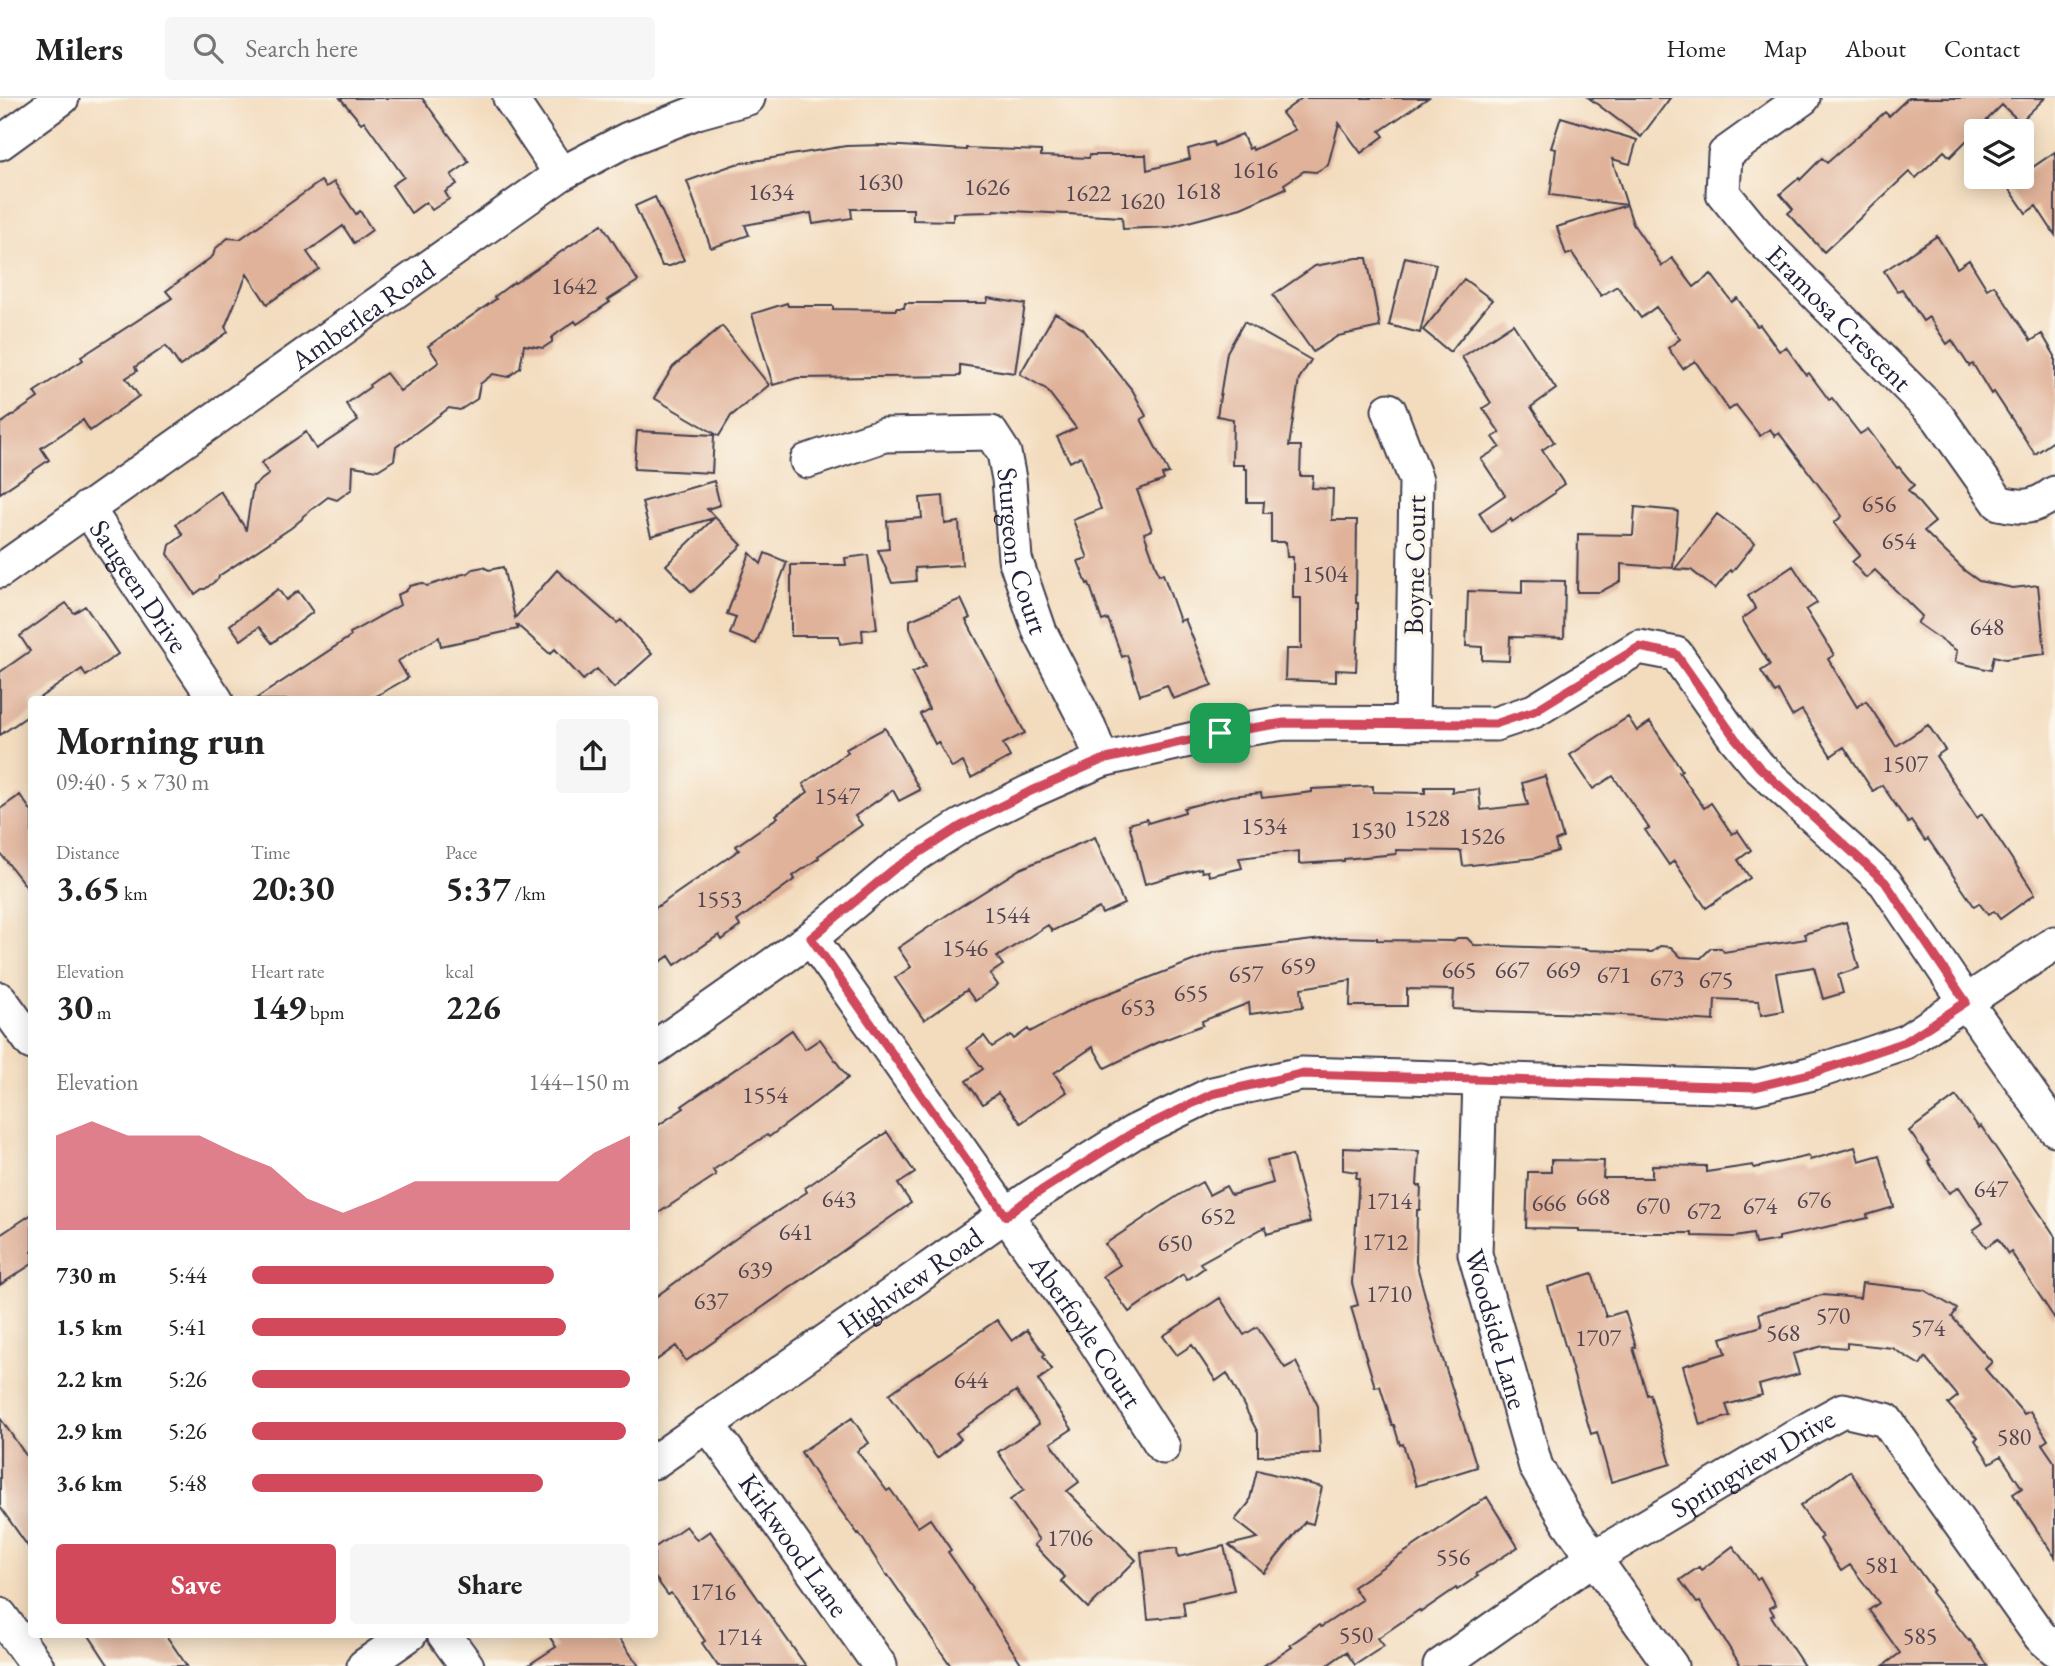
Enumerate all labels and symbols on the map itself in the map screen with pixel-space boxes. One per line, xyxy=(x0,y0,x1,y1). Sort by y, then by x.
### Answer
house number: 1616 xyxy=(1232,154,1278,185)
house number: 1630 xyxy=(857,166,903,197)
house number: 1626 xyxy=(964,171,1010,202)
house number: 1618 xyxy=(1175,175,1221,206)
house number: 1634 xyxy=(748,176,795,207)
house number: 1622 xyxy=(1065,177,1112,208)
house number: 1620 xyxy=(1119,185,1165,216)
street label: Eramosa Crescent xyxy=(1759,237,1920,399)
street label: Amberlea Road xyxy=(282,251,442,379)
house number: 1642 xyxy=(551,270,598,301)
street label: Sturgeon Court xyxy=(989,464,1057,639)
house number: 656 xyxy=(1862,488,1896,519)
street label: Boyne Court xyxy=(1395,495,1433,635)
street label: Saugeen Drive xyxy=(82,512,197,660)
house number: 654 xyxy=(1882,525,1917,556)
house number: 1504 xyxy=(1302,558,1349,589)
house number: 648 xyxy=(1970,611,2004,642)
pin xyxy=(1190,703,1250,763)
house number: 1507 xyxy=(1882,748,1929,779)
house number: 1547 xyxy=(814,780,861,811)
house number: 1528 xyxy=(1404,802,1450,833)
house number: 1534 xyxy=(1241,810,1288,841)
house number: 1530 xyxy=(1350,814,1396,845)
house number: 1526 xyxy=(1459,820,1505,851)
house number: 1553 xyxy=(696,883,742,914)
house number: 1544 xyxy=(984,899,1031,930)
house number: 1546 xyxy=(942,932,988,963)
house number: 659 xyxy=(1281,950,1316,981)
house number: 665 xyxy=(1442,954,1476,985)
house number: 667 xyxy=(1495,954,1530,985)
house number: 669 xyxy=(1546,954,1581,985)
house number: 657 xyxy=(1229,958,1264,989)
house number: 671 xyxy=(1597,959,1631,990)
house number: 673 xyxy=(1650,962,1684,993)
house number: 675 xyxy=(1699,964,1733,995)
house number: 655 xyxy=(1174,977,1208,1008)
house number: 653 xyxy=(1121,991,1155,1022)
house number: 1554 xyxy=(742,1079,789,1110)
house number: 647 xyxy=(1974,1173,2009,1204)
house number: 668 xyxy=(1576,1181,1610,1212)
house number: 643 xyxy=(822,1183,856,1214)
house number: 676 xyxy=(1797,1184,1831,1215)
house number: 1714 xyxy=(1366,1185,1413,1216)
house number: 666 xyxy=(1532,1187,1566,1218)
house number: 670 xyxy=(1636,1190,1670,1221)
house number: 674 xyxy=(1743,1190,1778,1221)
house number: 672 xyxy=(1687,1195,1722,1226)
house number: 652 xyxy=(1201,1200,1236,1231)
house number: 641 xyxy=(779,1216,813,1247)
street label: Highview Road xyxy=(831,1218,990,1345)
house number: 1712 xyxy=(1362,1226,1409,1257)
house number: 650 xyxy=(1158,1227,1192,1258)
street label: Woodside Lane xyxy=(1456,1245,1536,1413)
street label: Aberfoyle Court xyxy=(1021,1246,1151,1415)
house number: 639 xyxy=(738,1254,773,1285)
house number: 1710 xyxy=(1366,1278,1412,1309)
house number: 637 xyxy=(694,1285,729,1316)
house number: 570 xyxy=(1816,1300,1850,1331)
house number: 574 xyxy=(1911,1312,1946,1343)
house number: 568 xyxy=(1766,1317,1800,1348)
house number: 1707 xyxy=(1575,1322,1622,1353)
house number: 644 xyxy=(954,1364,989,1395)
street label: Springview Drive xyxy=(1664,1400,1841,1526)
house number: 580 xyxy=(1997,1421,2031,1452)
street label: Kirkwood Lane xyxy=(731,1466,857,1624)
house number: 1706 xyxy=(1047,1522,1093,1553)
house number: 556 xyxy=(1436,1541,1470,1572)
house number: 581 xyxy=(1865,1549,1899,1580)
house number: 1716 xyxy=(690,1576,736,1607)
house number: 550 xyxy=(1339,1619,1373,1650)
house number: 585 xyxy=(1903,1620,1937,1651)
house number: 1714 xyxy=(716,1621,763,1652)

